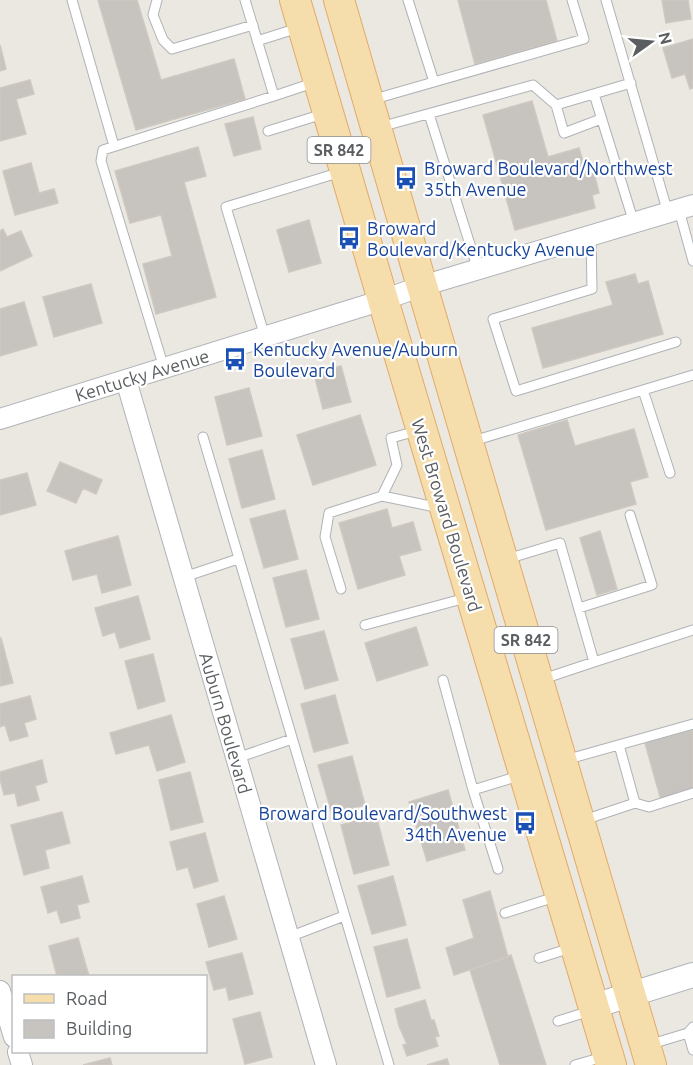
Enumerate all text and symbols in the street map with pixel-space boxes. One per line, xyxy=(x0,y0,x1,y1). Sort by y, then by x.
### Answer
north arrow xyxy=(621,12,681,72)
text: N xyxy=(655,30,676,46)
road number: SR 842 xyxy=(308,137,370,163)
place label: Broward Boulevard/Northwest 35th Avenue xyxy=(424,158,673,199)
bus stop icon: Broward Boulevard/Northwest 35th Avenue xyxy=(393,165,419,191)
place label: Broward Boulevard/Kentucky Avenue xyxy=(367,218,595,259)
bus stop icon: Broward Boulevard/Kentucky Avenue xyxy=(336,225,362,251)
place label: Kentucky Avenue/Auburn Boulevard xyxy=(253,339,458,380)
street label: Kentucky Avenue xyxy=(73,345,211,405)
bus stop icon: Kentucky Avenue/Auburn Boulevard xyxy=(222,346,248,372)
street label: West Broward Boulevard xyxy=(408,416,486,614)
road number: SR 842 xyxy=(494,627,558,653)
street label: Auburn Boulevard xyxy=(196,650,256,796)
place label: Broward Boulevard/Southwest 34th Avenue xyxy=(258,803,507,844)
bus stop icon: Broward Boulevard/Southwest 34th Avenue xyxy=(512,810,538,836)
legend xyxy=(12,975,207,1053)
text: Road xyxy=(66,988,108,1008)
text: Building xyxy=(66,1018,132,1038)

